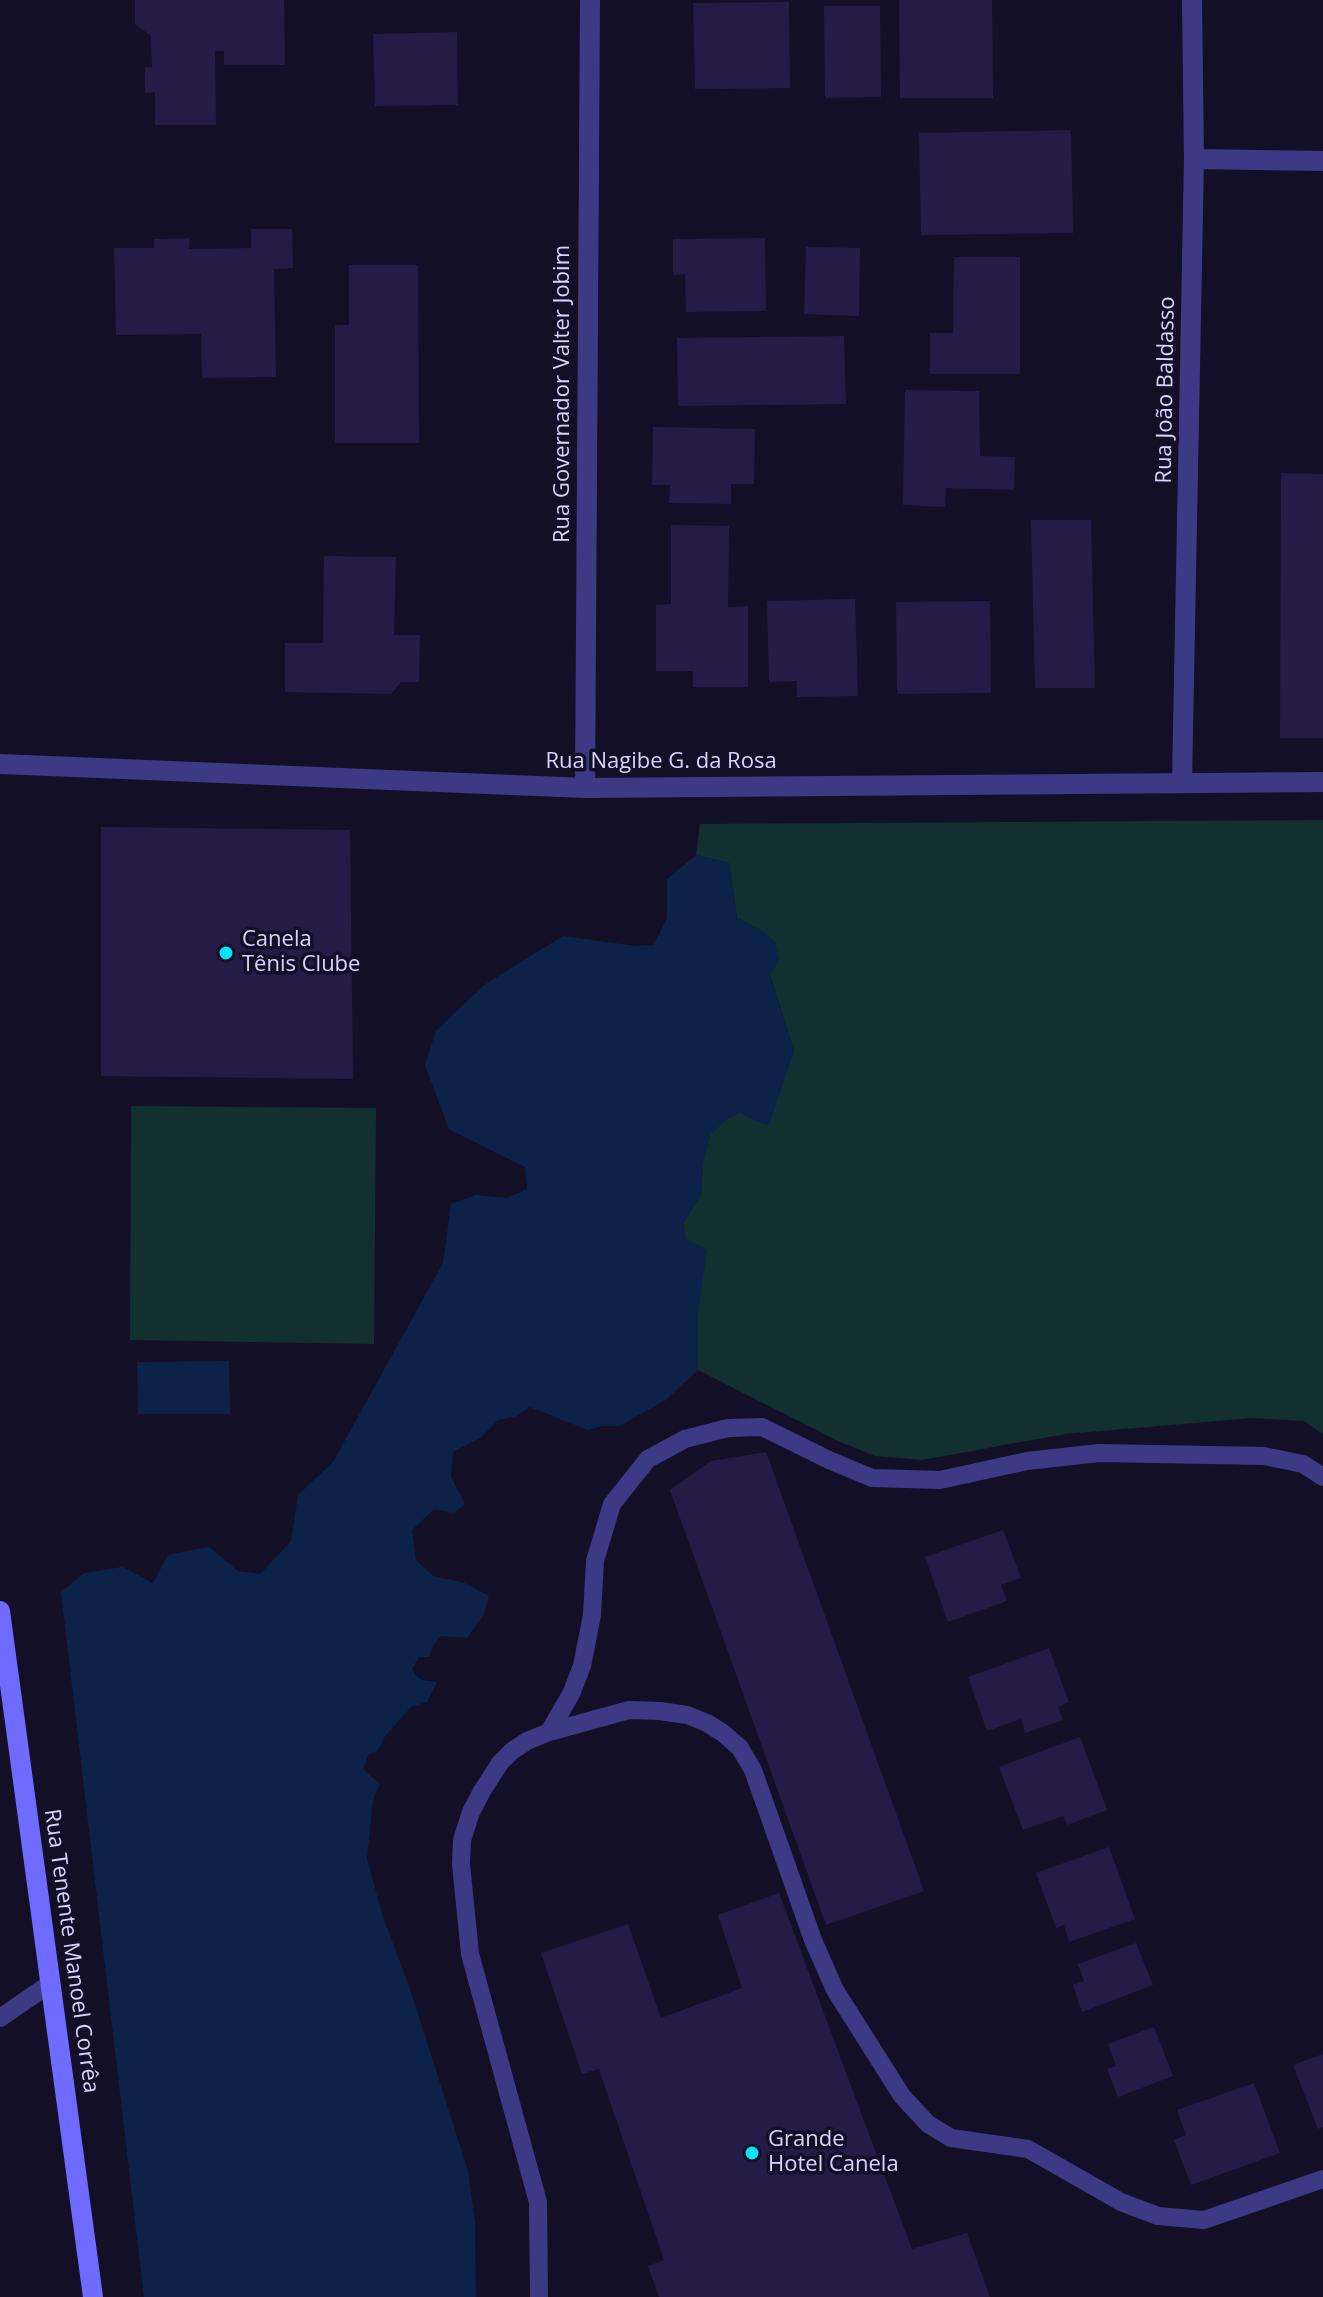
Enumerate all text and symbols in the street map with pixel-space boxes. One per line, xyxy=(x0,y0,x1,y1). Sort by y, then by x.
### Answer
street label: Rua Governador Valter Jobim xyxy=(550,245,576,543)
street label: Rua João Baldasso xyxy=(1151,296,1181,484)
street label: Rua Nagibe G. da Rosa xyxy=(545,749,777,775)
place label: Canela Tênis Clube xyxy=(242,927,360,978)
marker: Canela Tênis Clube xyxy=(217,944,235,962)
street label: Rua Tenente Manoel Corrêa xyxy=(38,1807,104,2095)
place label: Grande Hotel Canela xyxy=(768,2127,899,2178)
marker: Grande Hotel Canela xyxy=(743,2144,761,2162)

